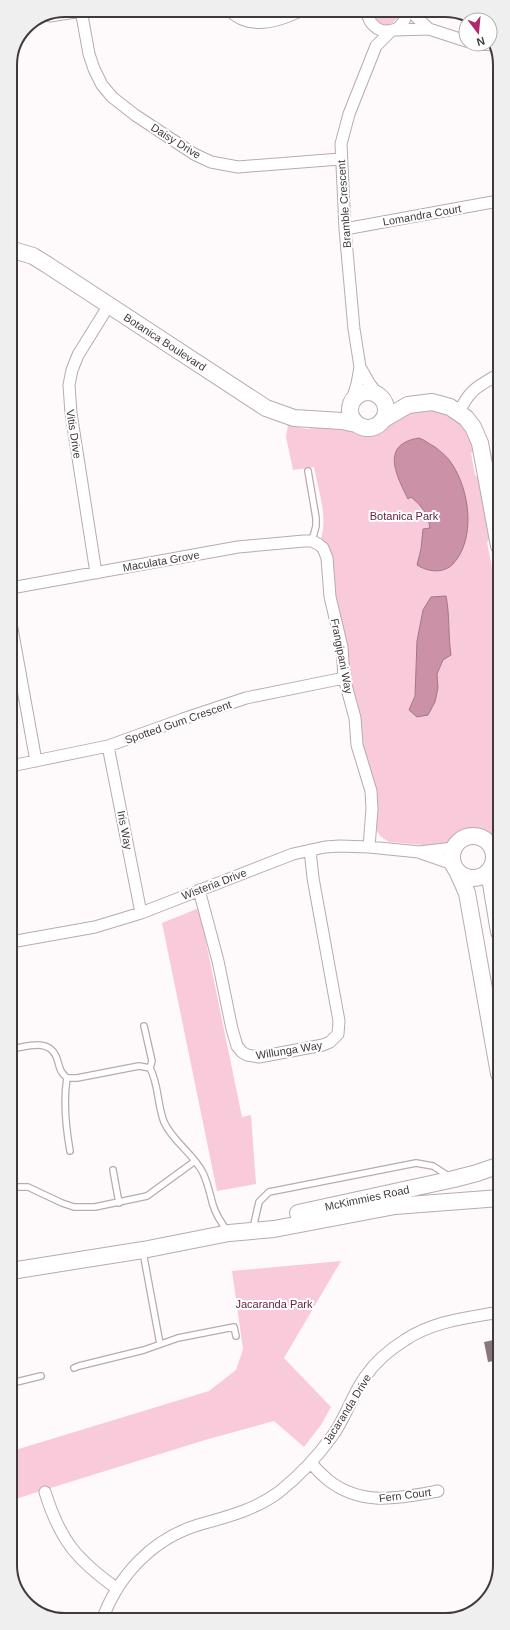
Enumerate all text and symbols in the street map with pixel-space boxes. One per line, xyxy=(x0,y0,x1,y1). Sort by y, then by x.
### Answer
north arrow xyxy=(458,12,498,52)
text: N xyxy=(475,35,486,48)
street label: Daisy Drive xyxy=(149,121,203,161)
street label: Bramble Crescent xyxy=(335,160,353,248)
street label: Lomandra Court xyxy=(382,202,462,228)
street label: Botanica Boulevard xyxy=(122,311,208,373)
street label: Vitis Drive xyxy=(64,409,84,459)
park label: Botanica Park xyxy=(370,510,439,522)
street label: Maculata Grove xyxy=(122,548,200,574)
street label: Frangipani Way xyxy=(329,617,355,695)
street label: Spotted Gum Crescent xyxy=(123,698,233,746)
street label: Iris Way xyxy=(115,810,135,851)
street label: Wisteria Drive xyxy=(180,866,248,902)
street label: Willunga Way xyxy=(255,1039,323,1061)
street label: McKimmies Road xyxy=(324,1183,410,1213)
park label: Jacaranda Park xyxy=(235,1298,313,1310)
street label: Jacaranda Drive xyxy=(321,1372,373,1446)
street label: Fern Court xyxy=(378,1486,432,1504)

